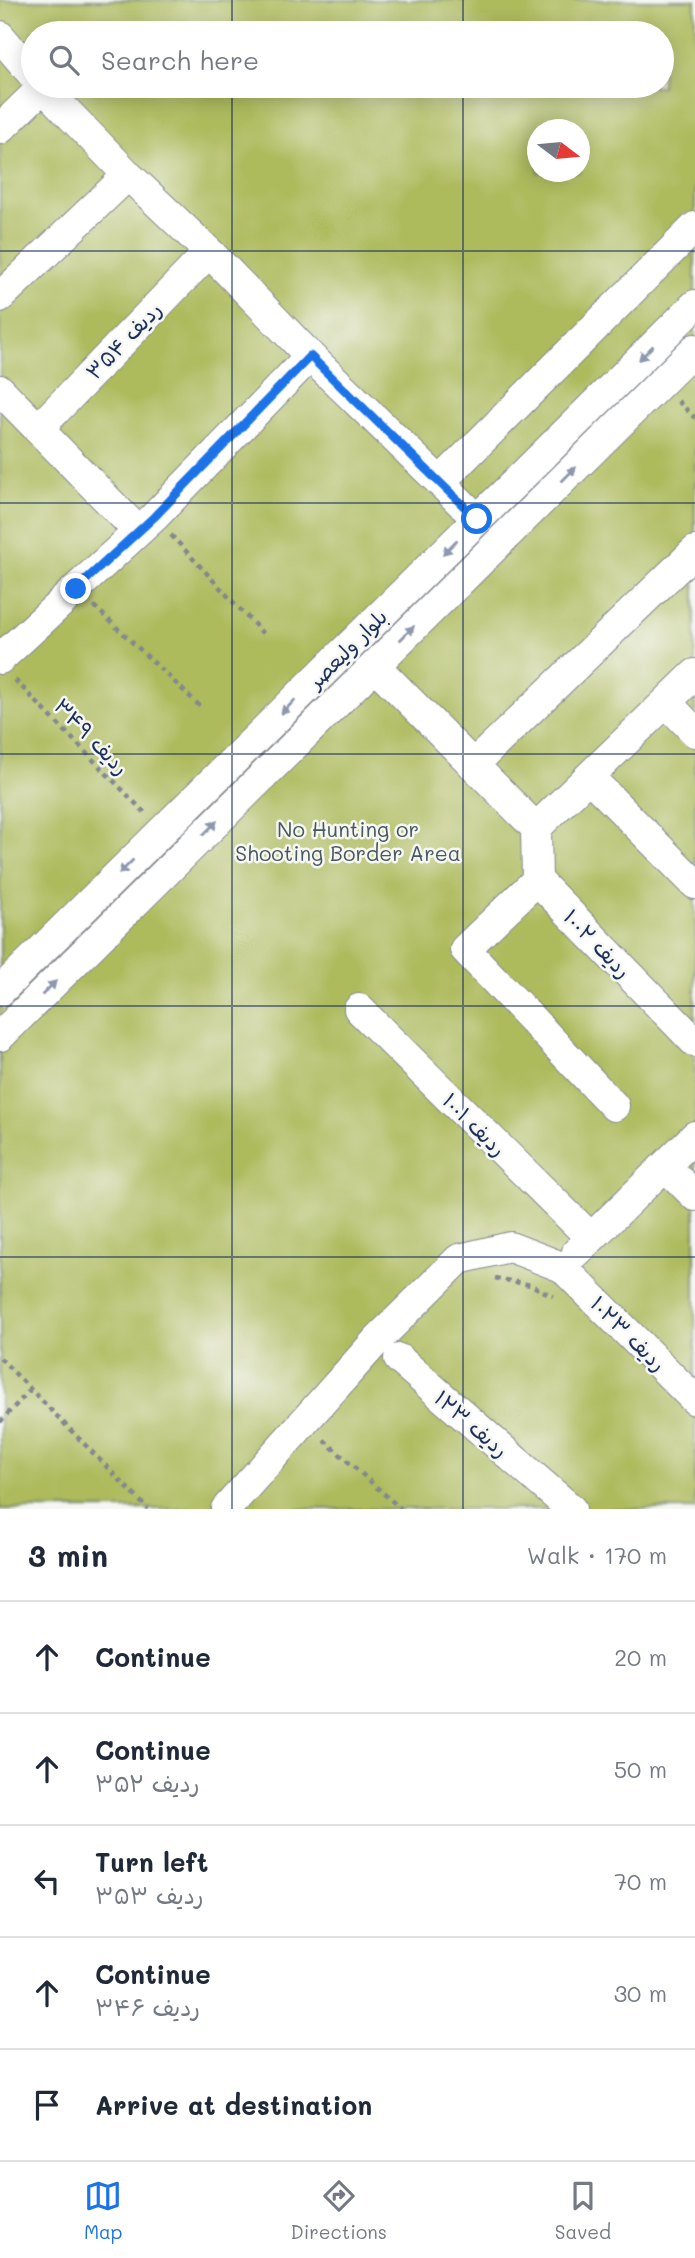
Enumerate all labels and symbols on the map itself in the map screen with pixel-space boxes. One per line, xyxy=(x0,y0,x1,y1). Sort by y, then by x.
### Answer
north arrow xyxy=(527,119,590,182)
street label: ردیف ۳۵۴ xyxy=(79,296,167,384)
one-way arrow xyxy=(638,344,655,361)
one-way arrow xyxy=(560,466,577,482)
route start xyxy=(461,503,492,534)
one-way arrow xyxy=(441,538,458,555)
route end xyxy=(60,573,91,604)
street label: بلوار ولیعصر xyxy=(300,603,393,696)
one-way arrow xyxy=(398,626,415,642)
street label: ردیف ۳۴۹ xyxy=(49,692,135,780)
one-way arrow xyxy=(279,698,296,715)
park label: No Hunting or Shooting Border Area xyxy=(235,815,461,866)
one-way arrow xyxy=(202,819,219,836)
one-way arrow xyxy=(118,858,135,874)
street label: ردیف ۱۰۰۲ xyxy=(559,903,637,983)
one-way arrow xyxy=(40,979,57,996)
street label: ردیف ۱۰۰۱ xyxy=(437,1086,513,1162)
street label: ردیف ۱۰۲۳ xyxy=(585,1289,673,1377)
street label: ردیف ۱۲۳ xyxy=(429,1384,515,1462)

